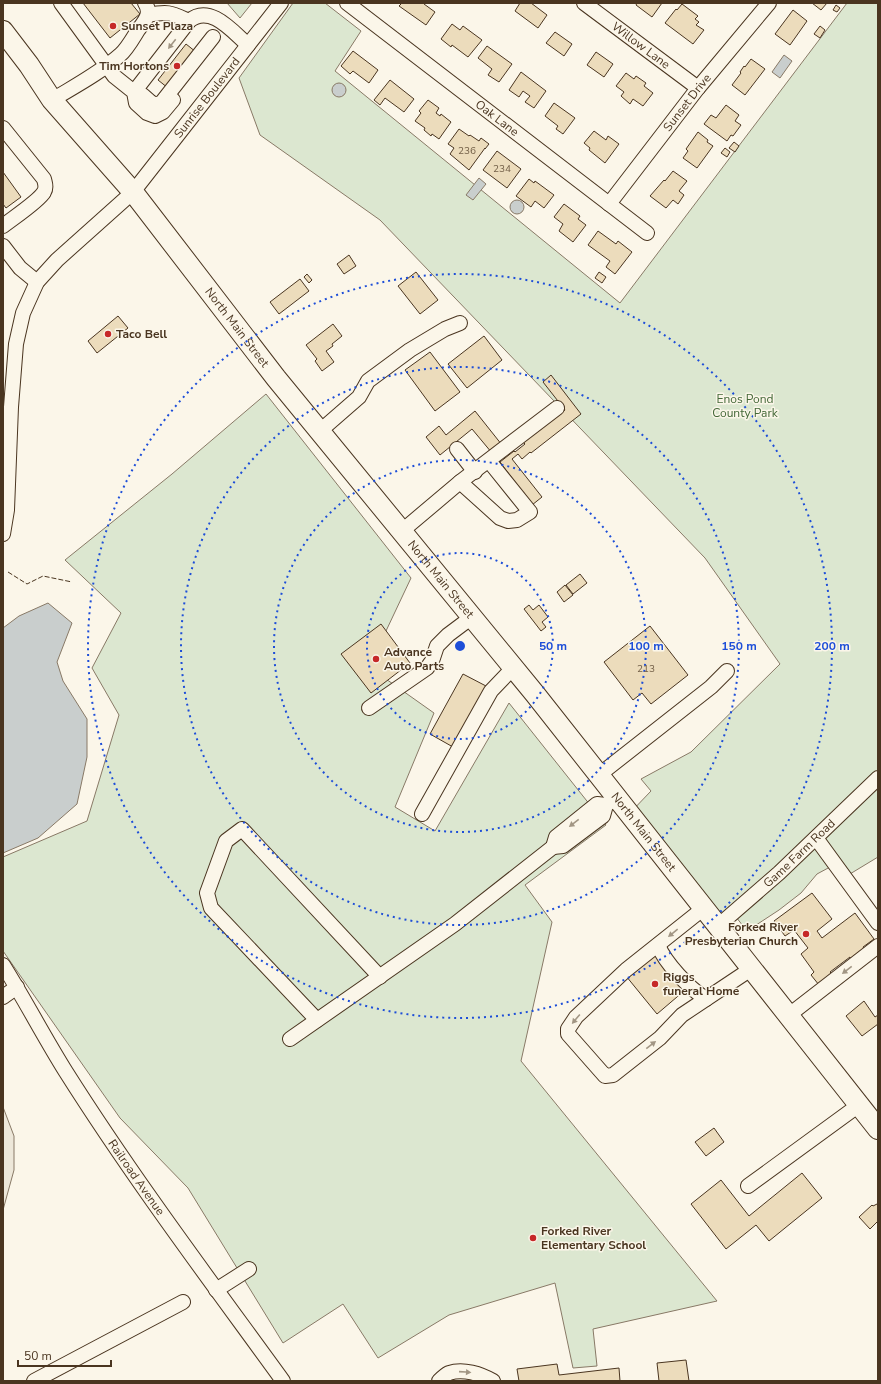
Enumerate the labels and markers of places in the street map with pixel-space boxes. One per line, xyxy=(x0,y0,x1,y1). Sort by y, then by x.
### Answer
place label: Sunset Plaza xyxy=(121,18,193,34)
marker: Sunset Plaza xyxy=(108,21,118,31)
place label: Tim Hortons xyxy=(99,58,169,74)
marker: Tim Hortons xyxy=(172,61,182,71)
place label: Taco Bell xyxy=(116,326,167,342)
marker: Taco Bell xyxy=(103,329,113,339)
centre of rings xyxy=(453,639,467,653)
place label: Advance Auto Parts xyxy=(384,644,444,674)
marker: Advance Auto Parts xyxy=(371,654,381,664)
place label: Forked River Presbyterian Church xyxy=(685,919,798,949)
marker: Forked River Presbyterian Church xyxy=(801,929,811,939)
place label: Riggs funeral Home xyxy=(663,969,740,999)
marker: Riggs funeral Home xyxy=(650,979,660,989)
place label: Forked River Elementary School xyxy=(541,1223,646,1253)
marker: Forked River Elementary School xyxy=(528,1233,538,1243)

